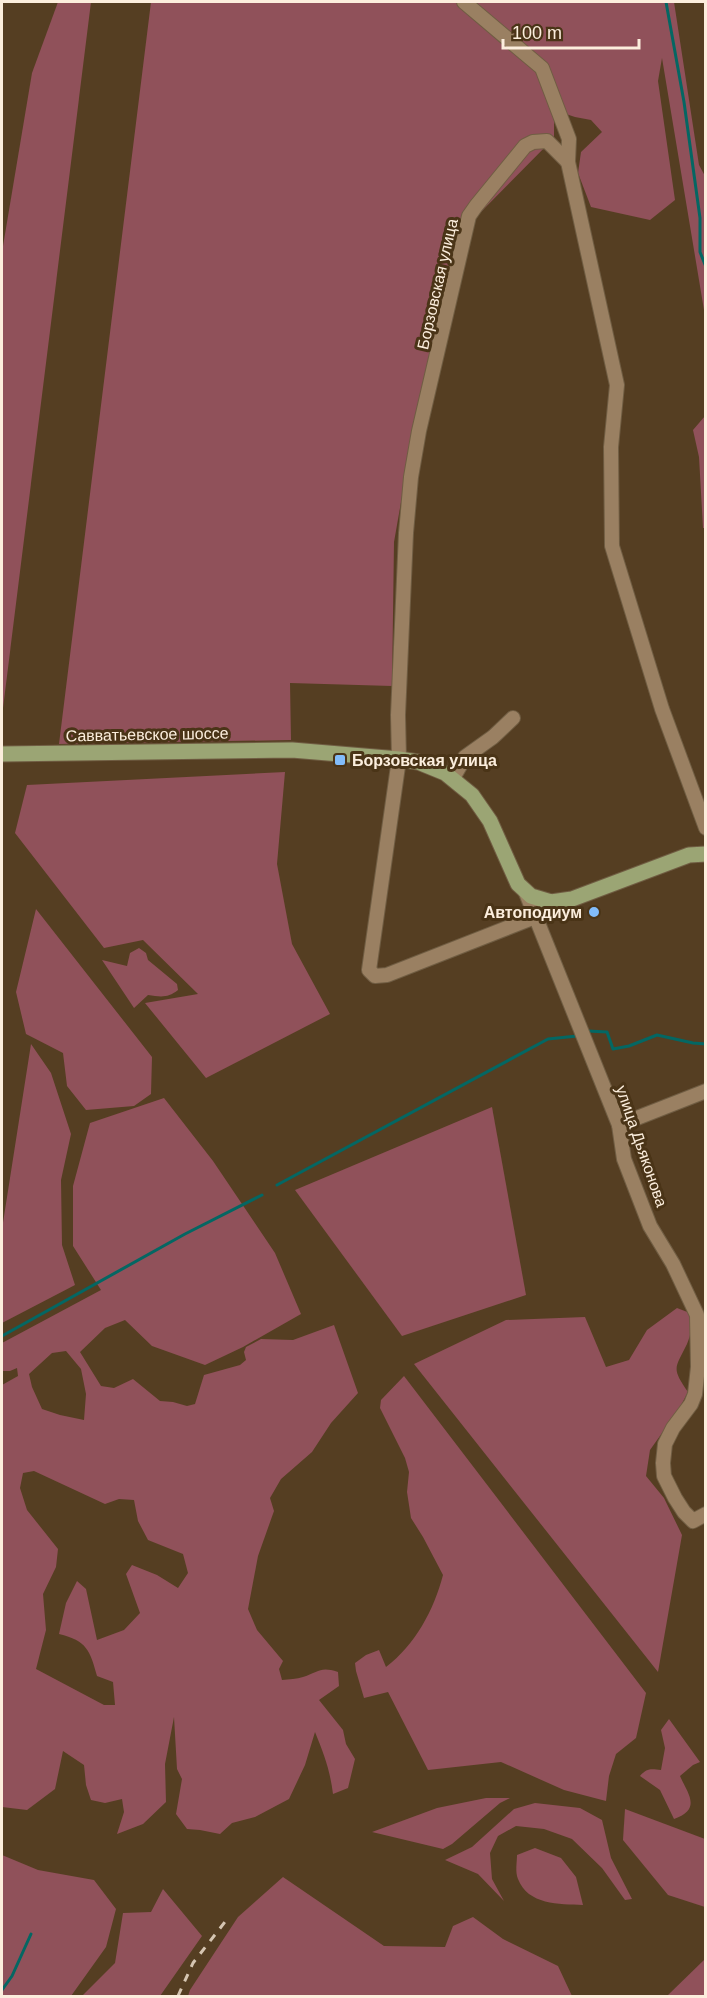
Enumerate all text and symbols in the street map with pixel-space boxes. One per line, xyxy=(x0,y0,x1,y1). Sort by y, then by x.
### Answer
scale bar xyxy=(503,12,640,50)
text: 100 m xyxy=(512,23,562,43)
street label: Борзовская улица xyxy=(414,217,461,351)
street label: Савватьевское шоссе xyxy=(65,725,229,744)
place label: Борзовская улица xyxy=(352,752,497,769)
marker: Борзовская улица xyxy=(333,753,347,767)
place label: Автоподиум xyxy=(484,904,582,921)
marker: Автоподиум xyxy=(587,905,601,919)
street label: улица Дьяконова xyxy=(613,1083,670,1209)

